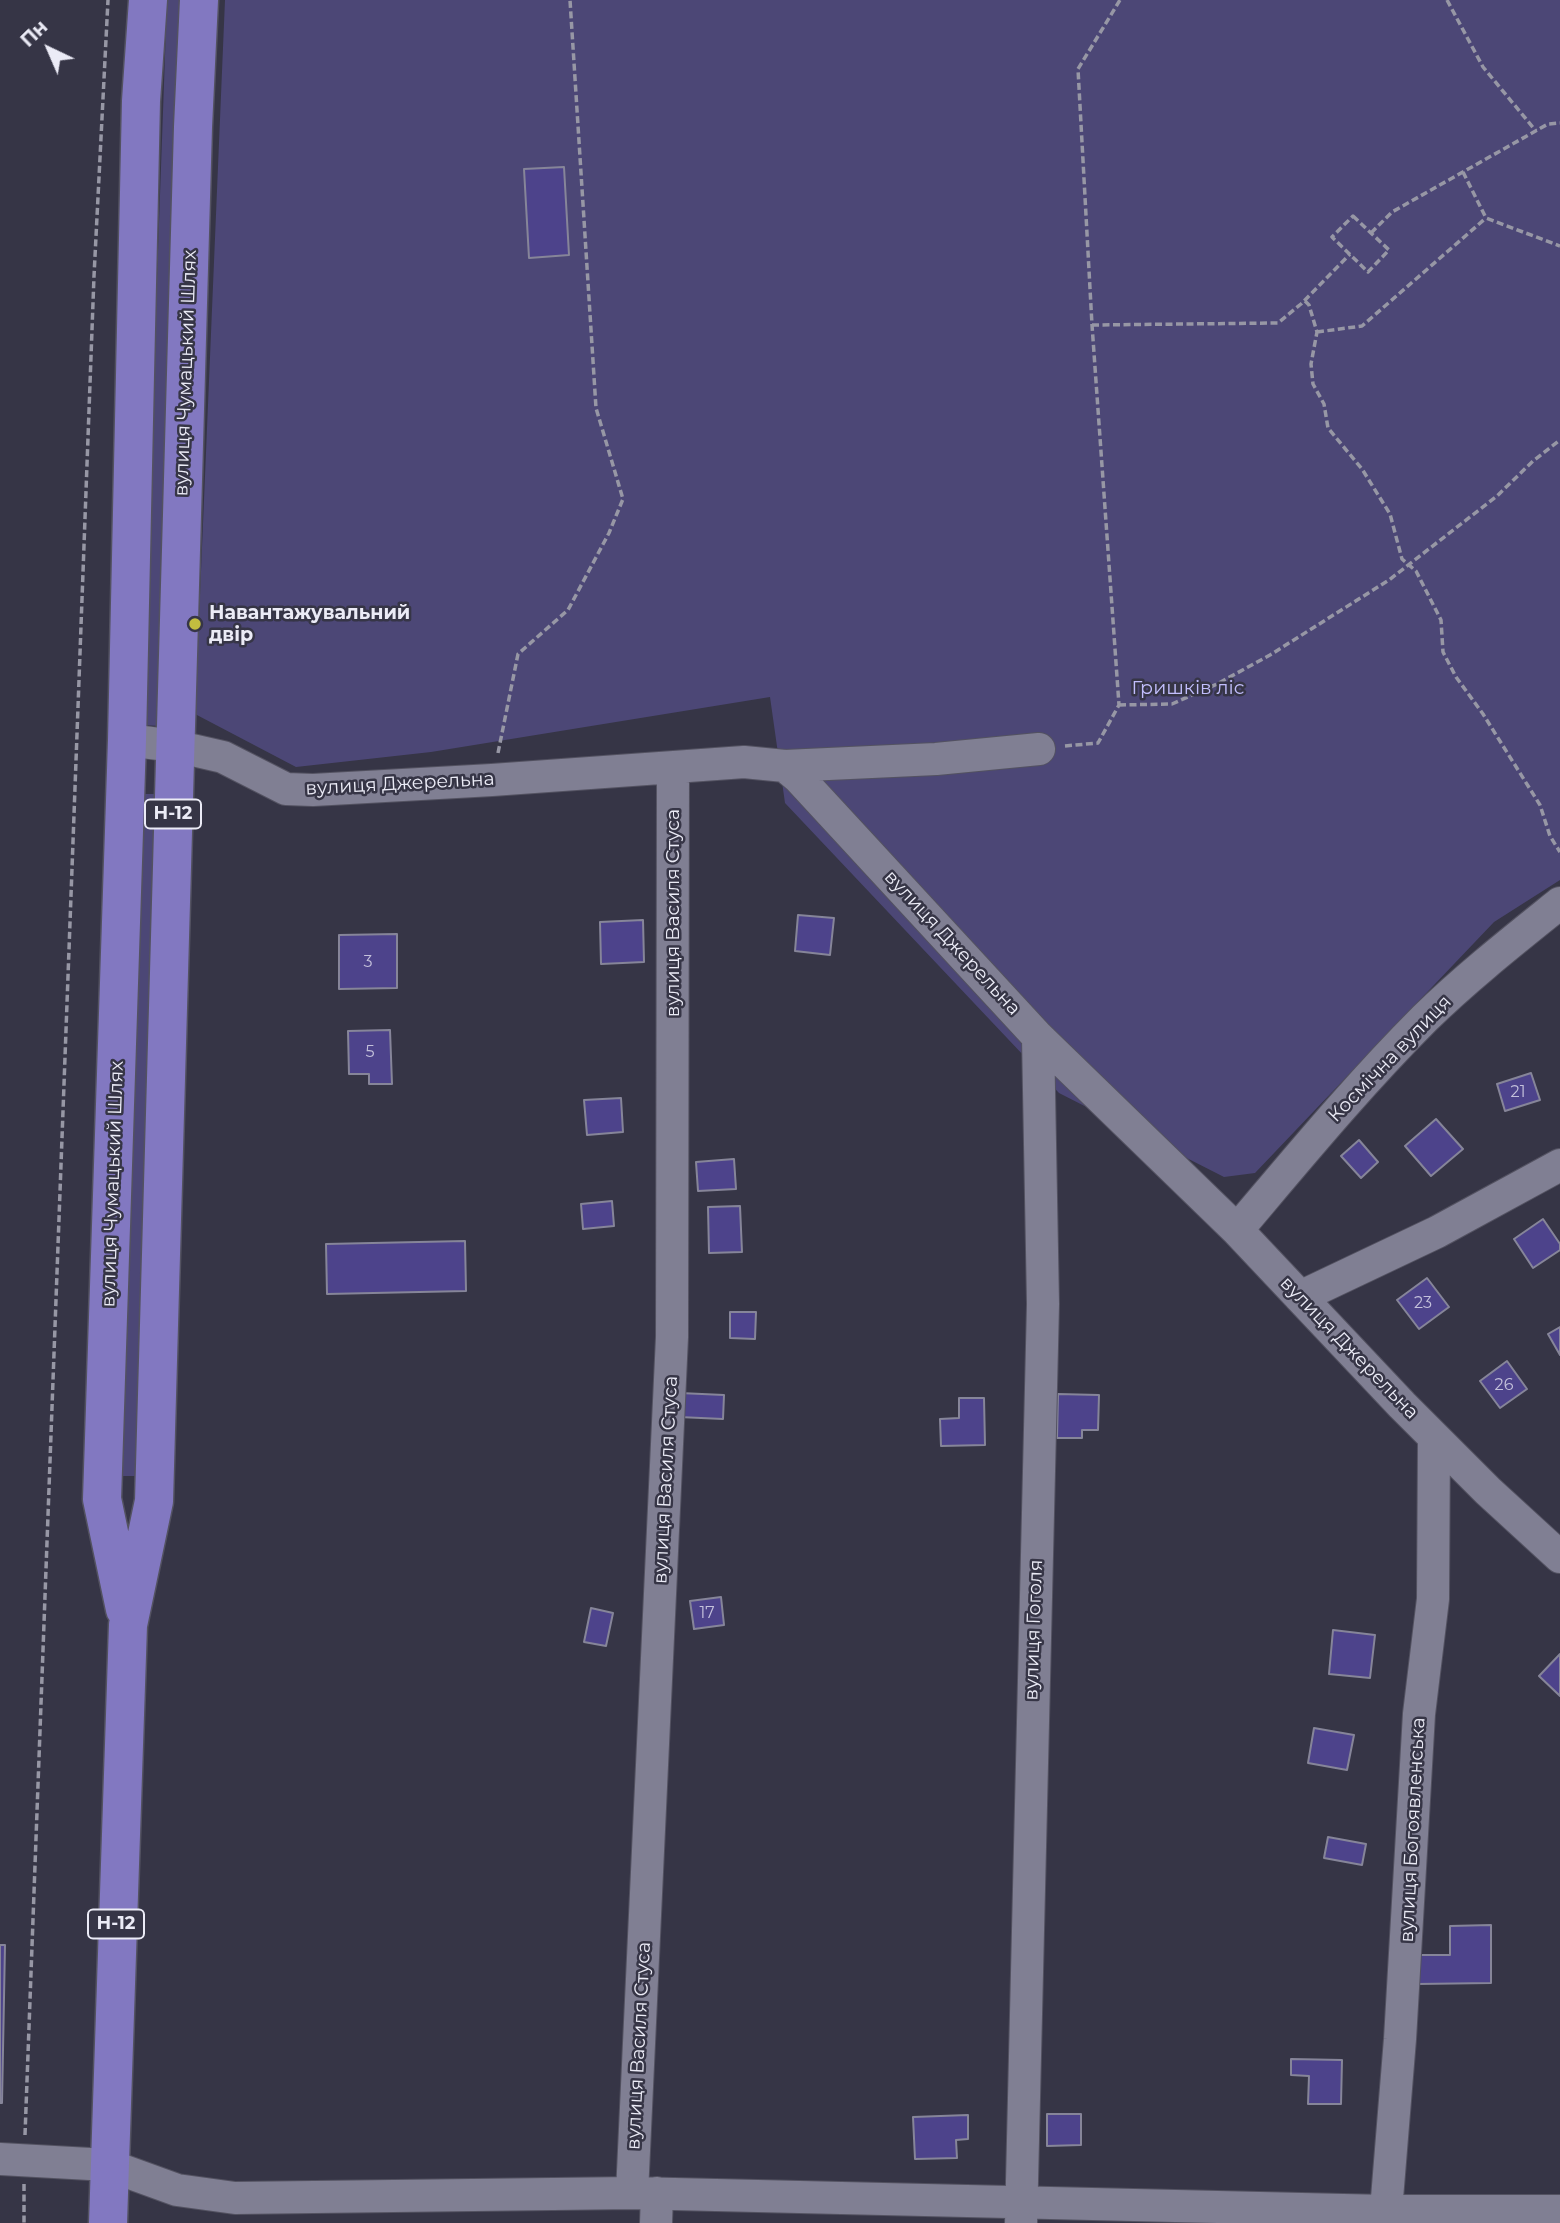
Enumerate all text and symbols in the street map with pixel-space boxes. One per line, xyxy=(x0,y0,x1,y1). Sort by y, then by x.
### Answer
north arrow xyxy=(14,14,84,84)
text: Пн xyxy=(16,15,52,52)
street label: вулиця Чумацький Шлях xyxy=(170,249,202,497)
place label: Навантажувальний двір xyxy=(209,602,410,646)
marker: Навантажувальний двір xyxy=(187,616,203,632)
park label: Гришків ліс xyxy=(1132,677,1244,699)
street label: вулиця Джерельна xyxy=(305,768,495,800)
road number: Н-12 xyxy=(145,800,201,828)
street label: вулиця Василя Стуса xyxy=(662,809,684,1017)
street label: вулиця Джерельна xyxy=(879,866,1025,1020)
house number: 3 xyxy=(363,952,373,972)
street label: Космічна вулиця xyxy=(1324,991,1456,1127)
house number: 5 xyxy=(365,1042,375,1062)
street label: вулиця Чумацький Шлях xyxy=(97,1060,129,1308)
house number: 21 xyxy=(1511,1082,1525,1102)
street label: вулиця Джерельна xyxy=(1275,1272,1423,1424)
house number: 23 xyxy=(1414,1293,1432,1313)
street label: вулиця Василя Стуса xyxy=(649,1375,683,1585)
house number: 26 xyxy=(1495,1375,1513,1395)
street label: вулиця Гоголя xyxy=(1020,1559,1048,1701)
house number: 17 xyxy=(699,1603,715,1623)
street label: вулиця Богоявленська xyxy=(1396,1717,1430,1943)
road number: Н-12 xyxy=(88,1910,144,1938)
street label: вулиця Василя Стуса xyxy=(622,1941,656,2151)

